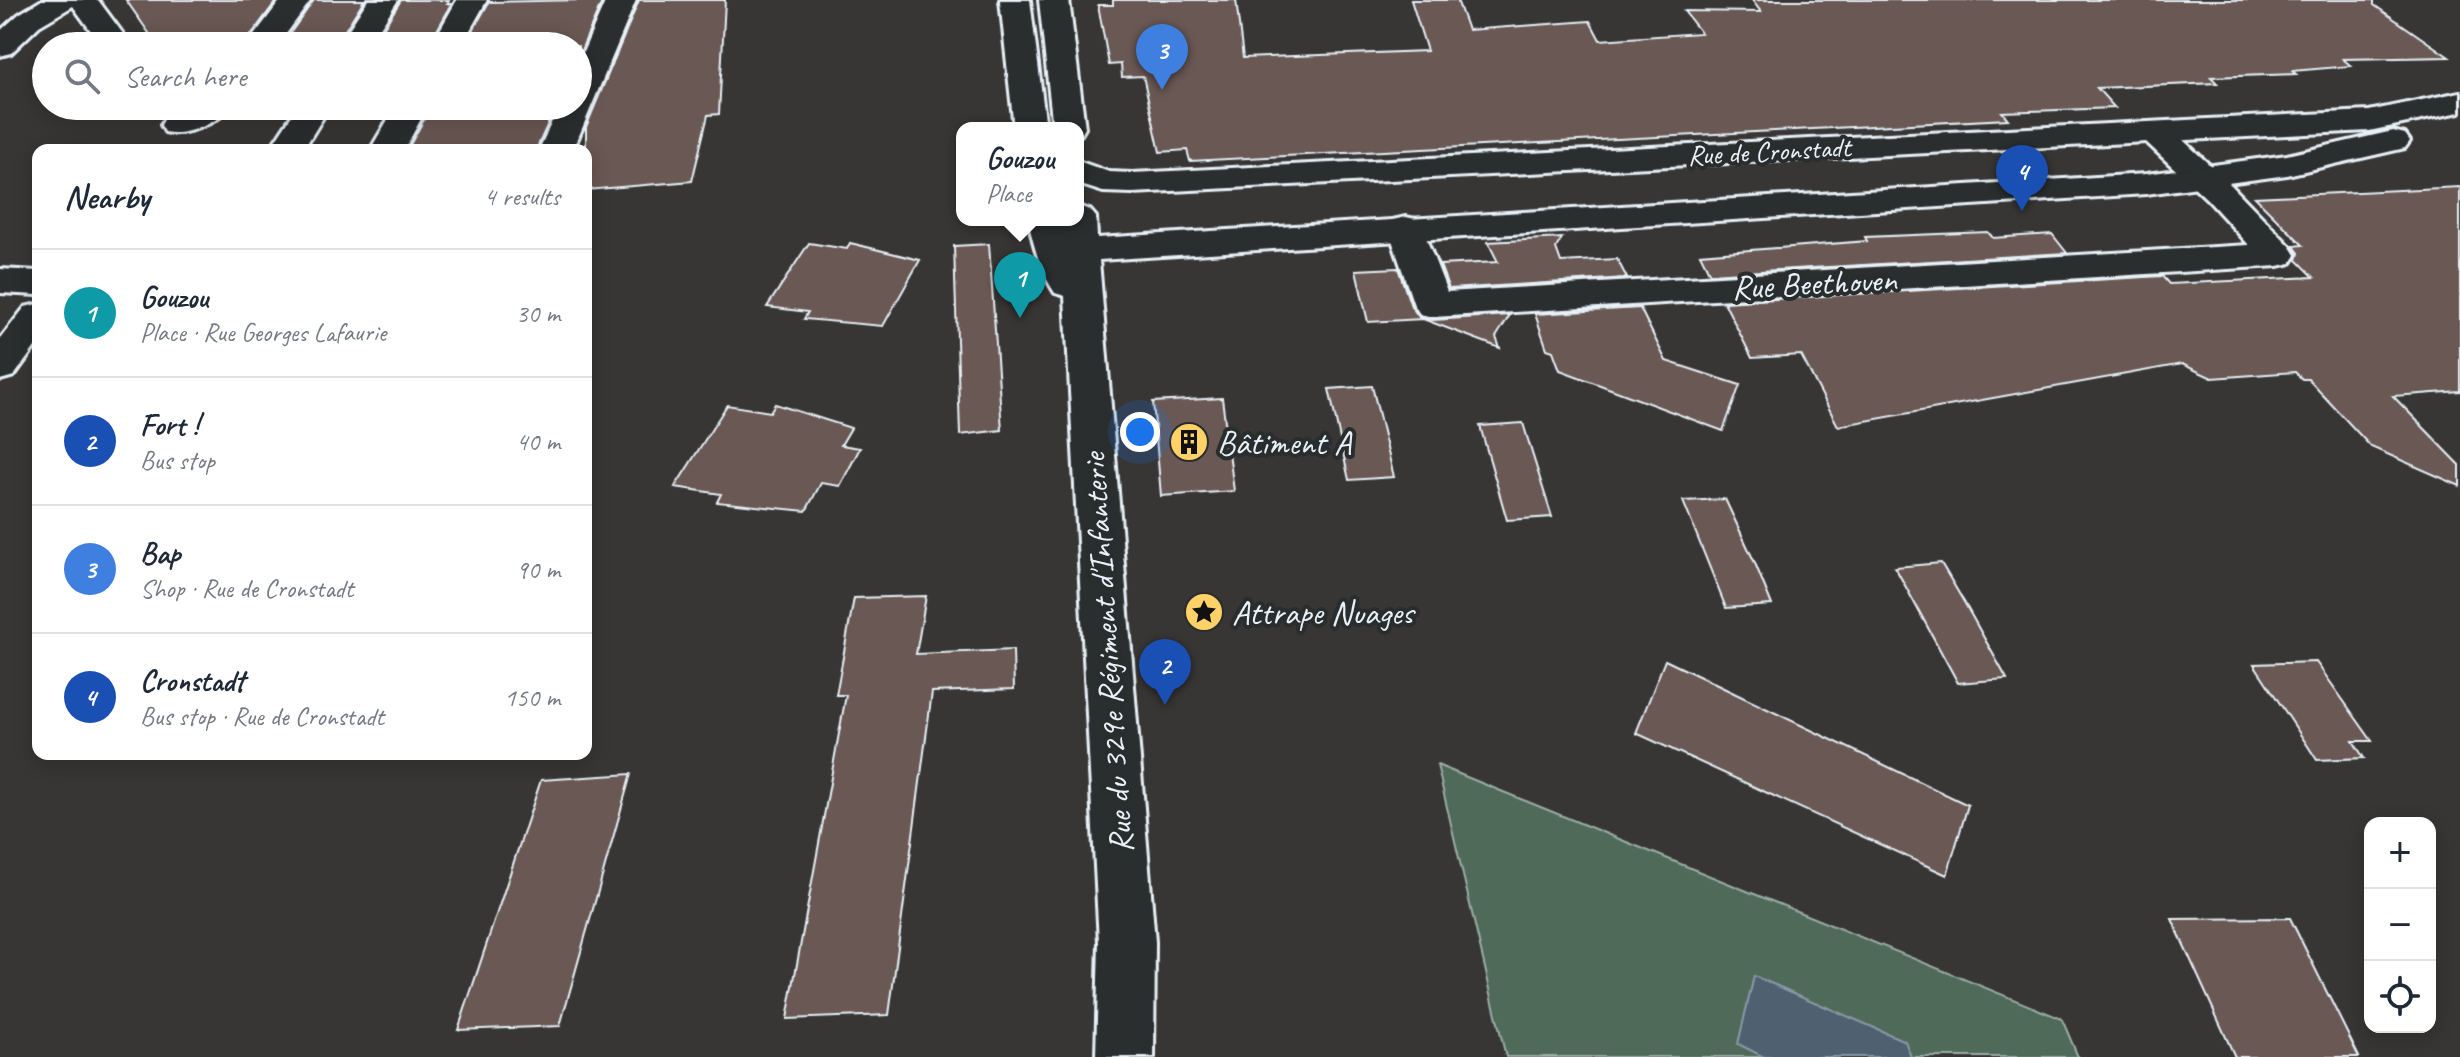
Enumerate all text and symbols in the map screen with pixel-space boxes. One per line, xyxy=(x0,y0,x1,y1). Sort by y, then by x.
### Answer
pin: 3 xyxy=(1136,24,1188,90)
search box xyxy=(32,32,592,120)
icon: search xyxy=(60,54,104,98)
text: Search here xyxy=(124,57,246,95)
popup xyxy=(956,122,1084,226)
street label: Rue de Cronstadt xyxy=(1686,129,1854,173)
text: Gouzou xyxy=(986,139,1054,177)
pin: 4 xyxy=(1996,145,2048,211)
text: Nearby xyxy=(64,175,150,218)
text: Place xyxy=(986,177,1032,210)
text: 4 results xyxy=(484,180,560,213)
pin: 1 xyxy=(994,252,1046,318)
street label: Rue Beethoven xyxy=(1731,257,1899,309)
text: Gouzou xyxy=(140,278,208,316)
text: 1 xyxy=(84,297,96,330)
text: 30 m xyxy=(516,297,560,330)
text: Place · Rue Georges Lafaurie xyxy=(140,316,386,349)
text: Fort ! xyxy=(140,406,199,444)
your location xyxy=(1120,412,1160,452)
building icon: Bâtiment A xyxy=(1168,421,1210,463)
place label: Bâtiment A xyxy=(1217,421,1353,464)
text: 2 xyxy=(84,425,96,458)
text: 40 m xyxy=(516,425,560,458)
text: Bus stop xyxy=(140,444,215,477)
street label: Rue du 329e Régiment d'Infanterie xyxy=(1071,449,1142,855)
text: Bap xyxy=(140,534,180,572)
text: 3 xyxy=(84,553,96,586)
text: 90 m xyxy=(516,553,560,586)
text: Shop · Rue de Cronstadt xyxy=(140,572,353,605)
place icon: Attrape Nuages xyxy=(1183,591,1225,633)
place label: Attrape Nuages xyxy=(1232,591,1417,634)
pin: 2 xyxy=(1139,639,1191,705)
text: Cronstadt xyxy=(140,662,244,700)
text: 4 xyxy=(84,681,96,714)
text: 150 m xyxy=(504,681,560,714)
text: Bus stop · Rue de Cronstadt xyxy=(140,700,384,733)
map controls xyxy=(2364,817,2436,1033)
button: + xyxy=(2364,817,2436,889)
button: − xyxy=(2364,889,2436,961)
button: locate xyxy=(2364,961,2436,1033)

